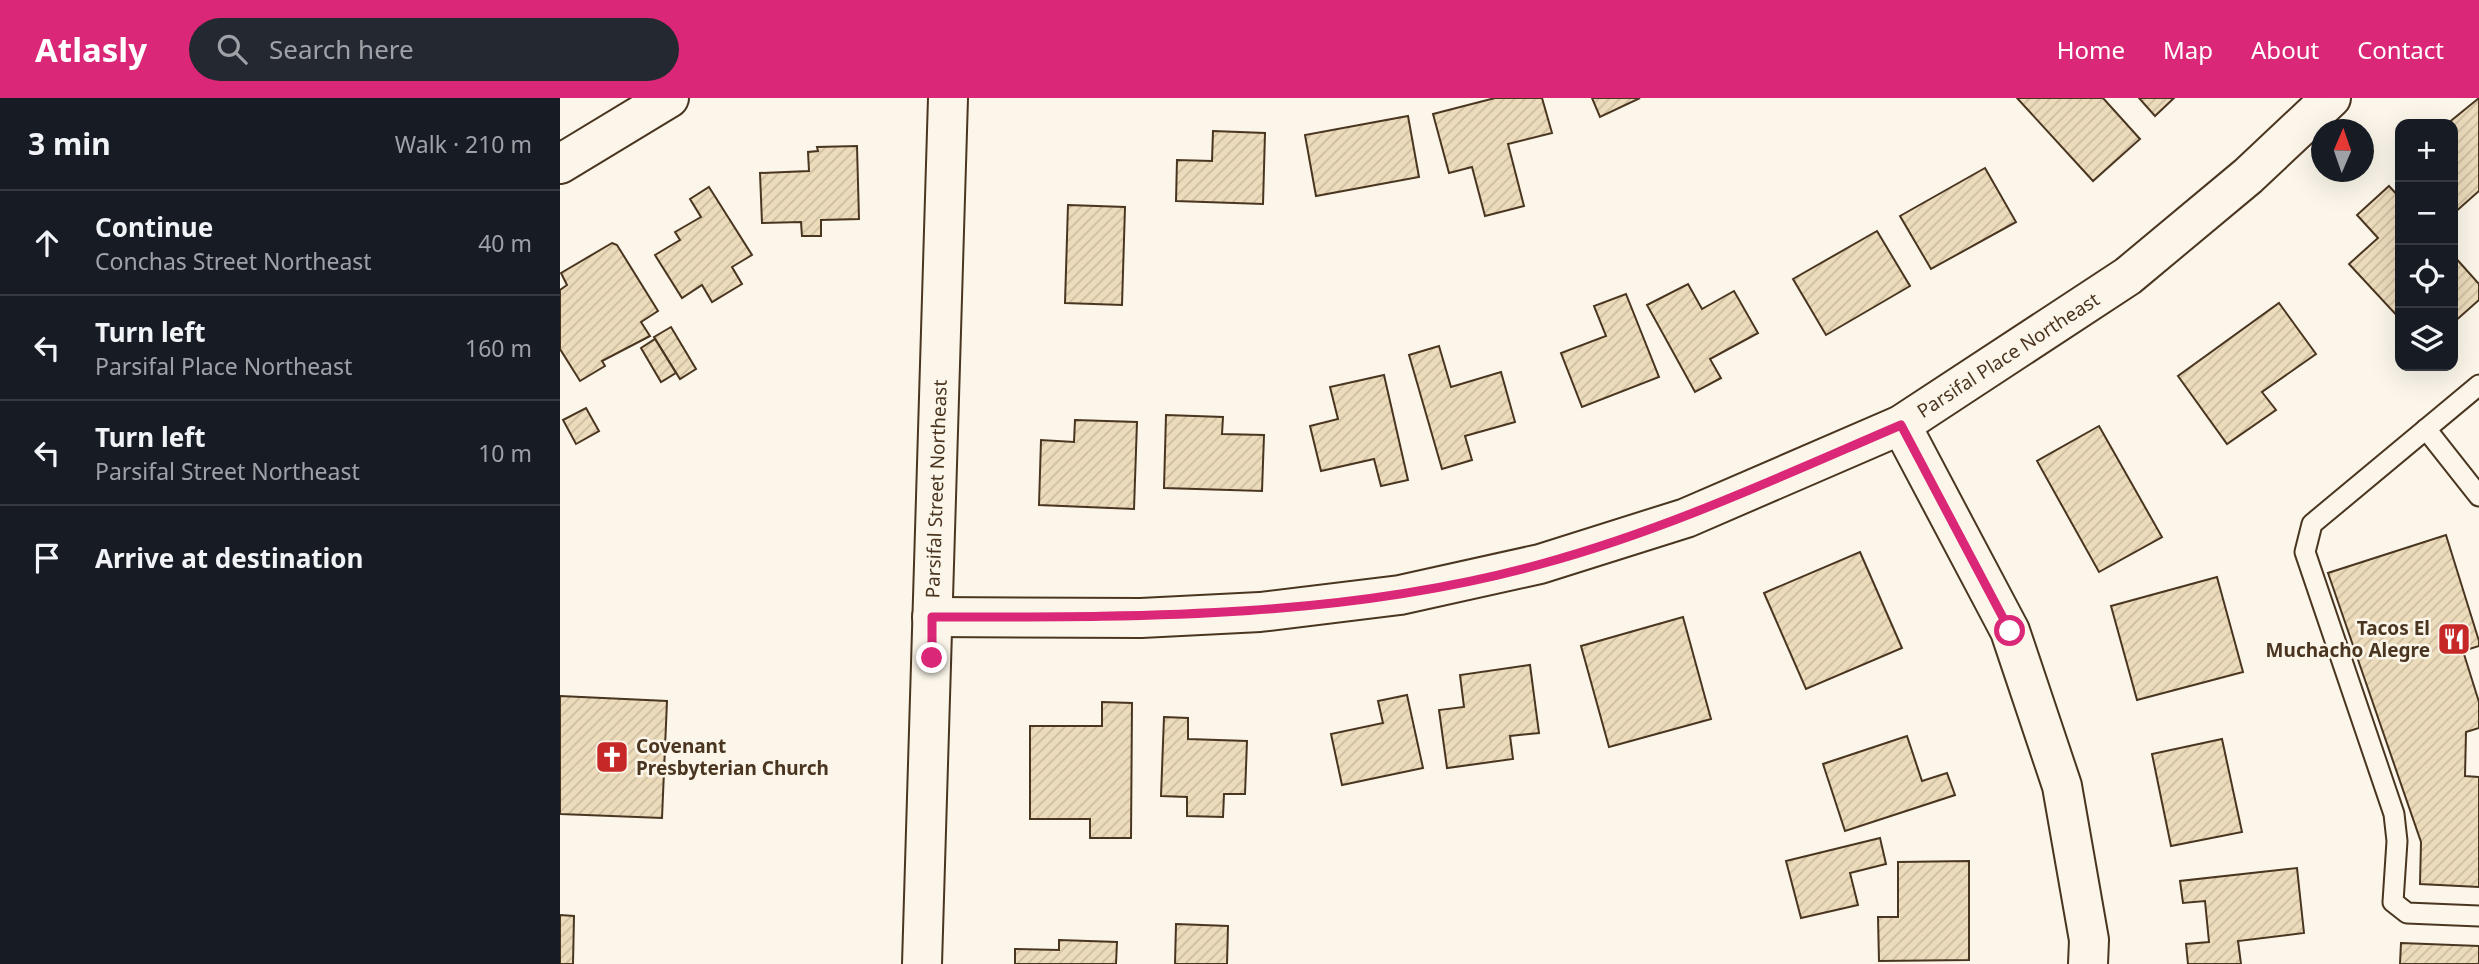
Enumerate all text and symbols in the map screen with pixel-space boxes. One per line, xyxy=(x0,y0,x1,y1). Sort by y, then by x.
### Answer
search box xyxy=(189,18,679,81)
text: Atlasly xyxy=(35,27,147,72)
icon: search xyxy=(213,30,251,68)
text: Search here xyxy=(269,31,414,67)
text: Home xyxy=(2057,33,2125,66)
text: Map xyxy=(2163,33,2213,66)
text: About xyxy=(2251,33,2319,66)
text: Contact xyxy=(2357,33,2444,66)
north arrow xyxy=(2311,119,2374,182)
map controls xyxy=(2395,119,2458,371)
button: + xyxy=(2395,119,2458,182)
text: 3 min xyxy=(28,123,111,164)
text: Walk · 210 m xyxy=(395,128,532,160)
button: − xyxy=(2395,182,2458,245)
text: Continue xyxy=(95,209,213,245)
icon: ahead xyxy=(28,224,66,262)
text: 40 m xyxy=(478,227,532,259)
text: Conchas Street Northeast xyxy=(95,245,372,277)
button: locate xyxy=(2395,245,2458,308)
street label: Parsifal Place Northeast xyxy=(1912,286,2104,424)
button: layers xyxy=(2395,308,2458,371)
text: Turn left xyxy=(95,314,206,350)
icon: left xyxy=(28,329,66,367)
text: 160 m xyxy=(465,332,532,364)
text: Parsifal Place Northeast xyxy=(95,350,352,382)
street label: Parsifal Street Northeast xyxy=(919,379,953,599)
text: Turn left xyxy=(95,419,206,455)
icon: left xyxy=(28,434,66,472)
text: 10 m xyxy=(478,437,532,469)
text: Parsifal Street Northeast xyxy=(95,455,360,487)
icon: arrive xyxy=(28,539,66,577)
text: Arrive at destination xyxy=(95,540,364,576)
route start xyxy=(1994,615,2025,646)
place label: Tacos El Muchacho Alegre xyxy=(2266,615,2430,663)
restaurant icon: Tacos El Muchacho Alegre xyxy=(2435,620,2473,658)
route end xyxy=(916,642,947,673)
place label: Covenant Presbyterian Church xyxy=(636,733,829,781)
church icon: Covenant Presbyterian Church xyxy=(593,738,631,776)

